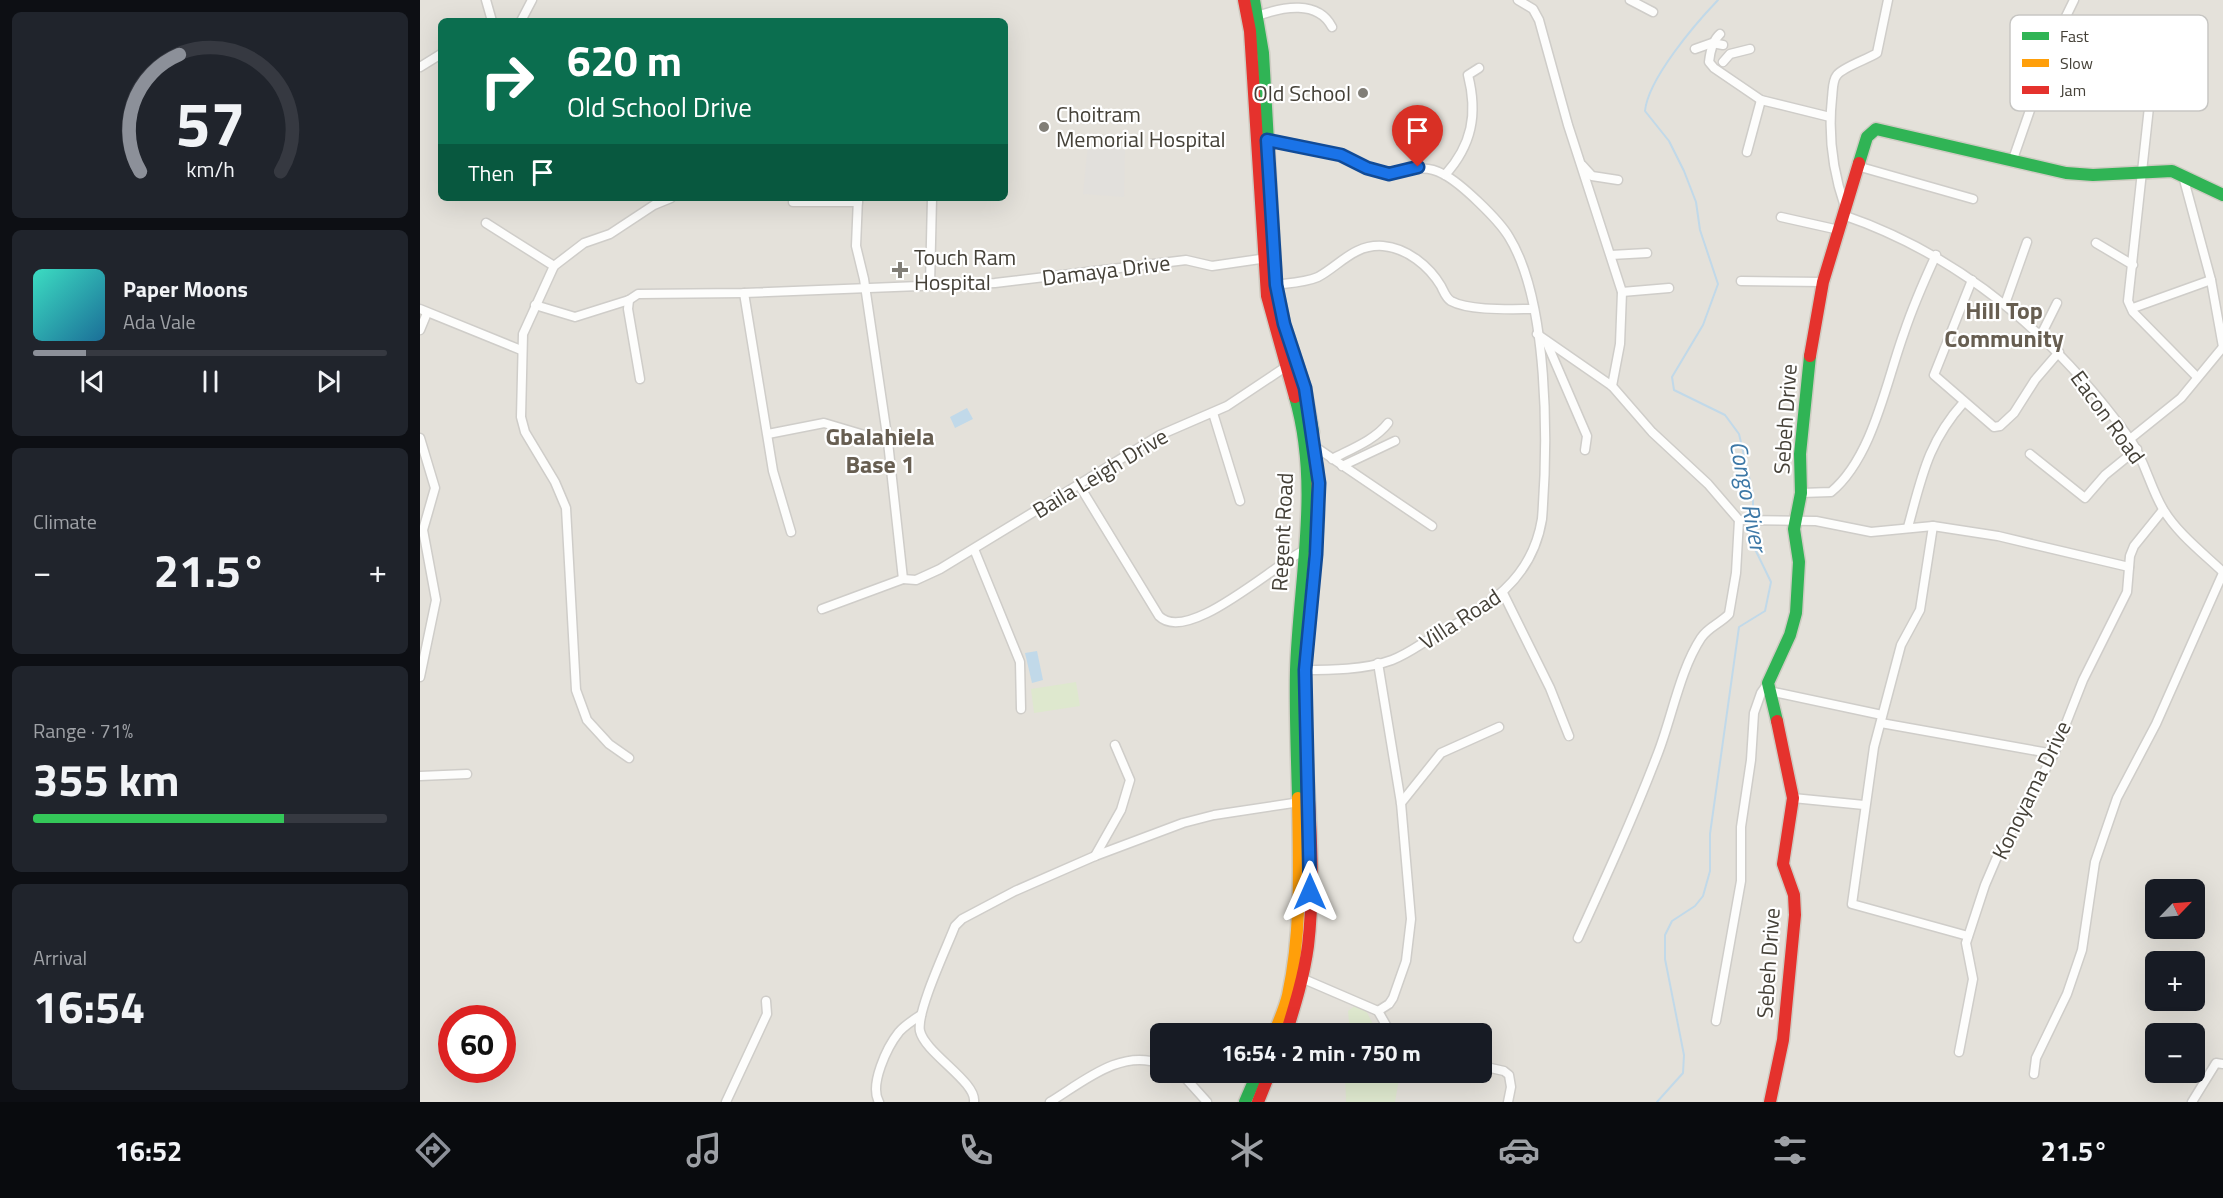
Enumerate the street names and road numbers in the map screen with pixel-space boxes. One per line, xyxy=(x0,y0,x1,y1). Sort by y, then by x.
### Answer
street label: Damaya Drive xyxy=(1040,245,1172,295)
street label: Sebeh Drive xyxy=(1764,363,1806,475)
street label: Eacon Road xyxy=(2062,363,2154,471)
street label: Baila Leigh Drive xyxy=(1026,419,1174,527)
street label: Regent Road xyxy=(1262,472,1302,592)
street label: Villa Road xyxy=(1412,580,1508,658)
street label: Konoyama Drive xyxy=(1983,715,2079,865)
street label: Sebeh Drive xyxy=(1747,907,1789,1019)

